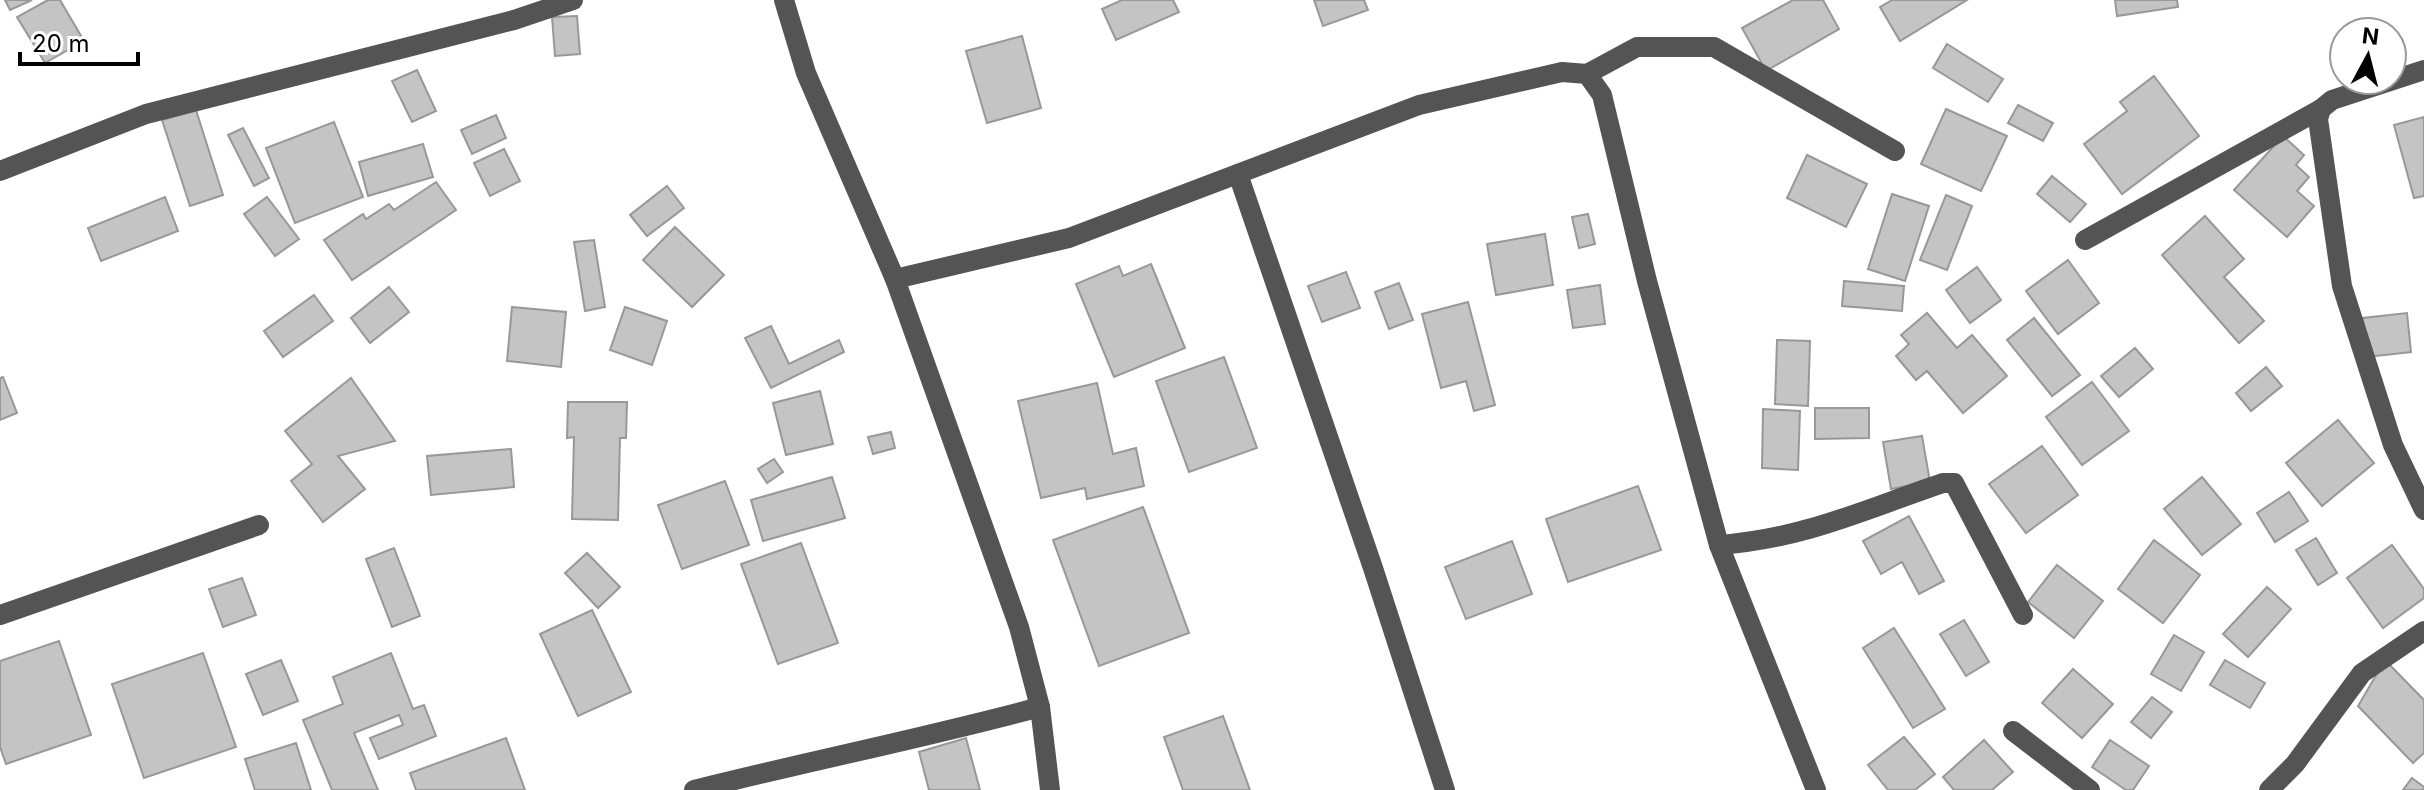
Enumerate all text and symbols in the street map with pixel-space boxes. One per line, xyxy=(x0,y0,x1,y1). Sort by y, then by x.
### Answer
scale bar xyxy=(20,16,138,66)
north arrow xyxy=(2328,16,2408,96)
text: N xyxy=(2361,22,2380,50)
text: 20 m xyxy=(32,29,90,58)

